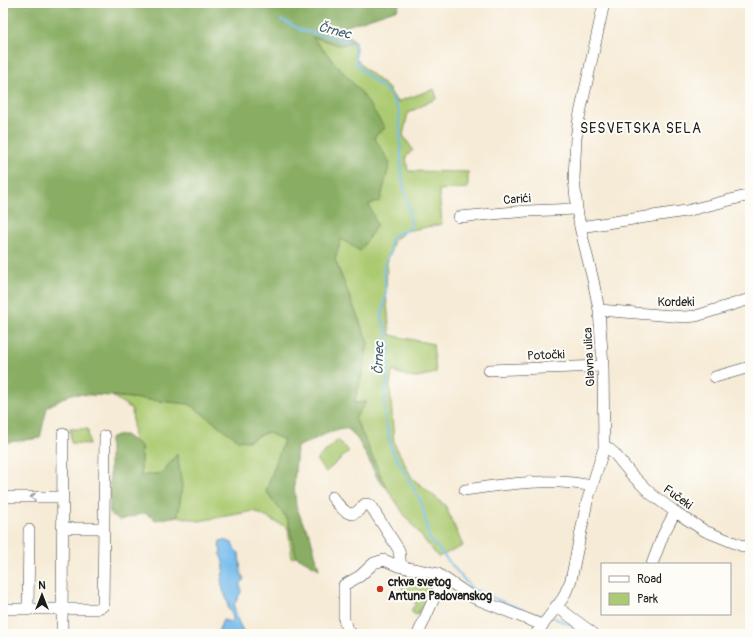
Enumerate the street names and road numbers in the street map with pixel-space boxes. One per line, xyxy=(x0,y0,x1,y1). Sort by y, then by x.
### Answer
street label: Carići xyxy=(503,191,531,208)
street label: Kordeki xyxy=(658,295,694,310)
street label: Glavna ulica xyxy=(580,327,599,387)
street label: Potočki xyxy=(527,347,565,364)
street label: Fučeki xyxy=(660,482,695,513)

